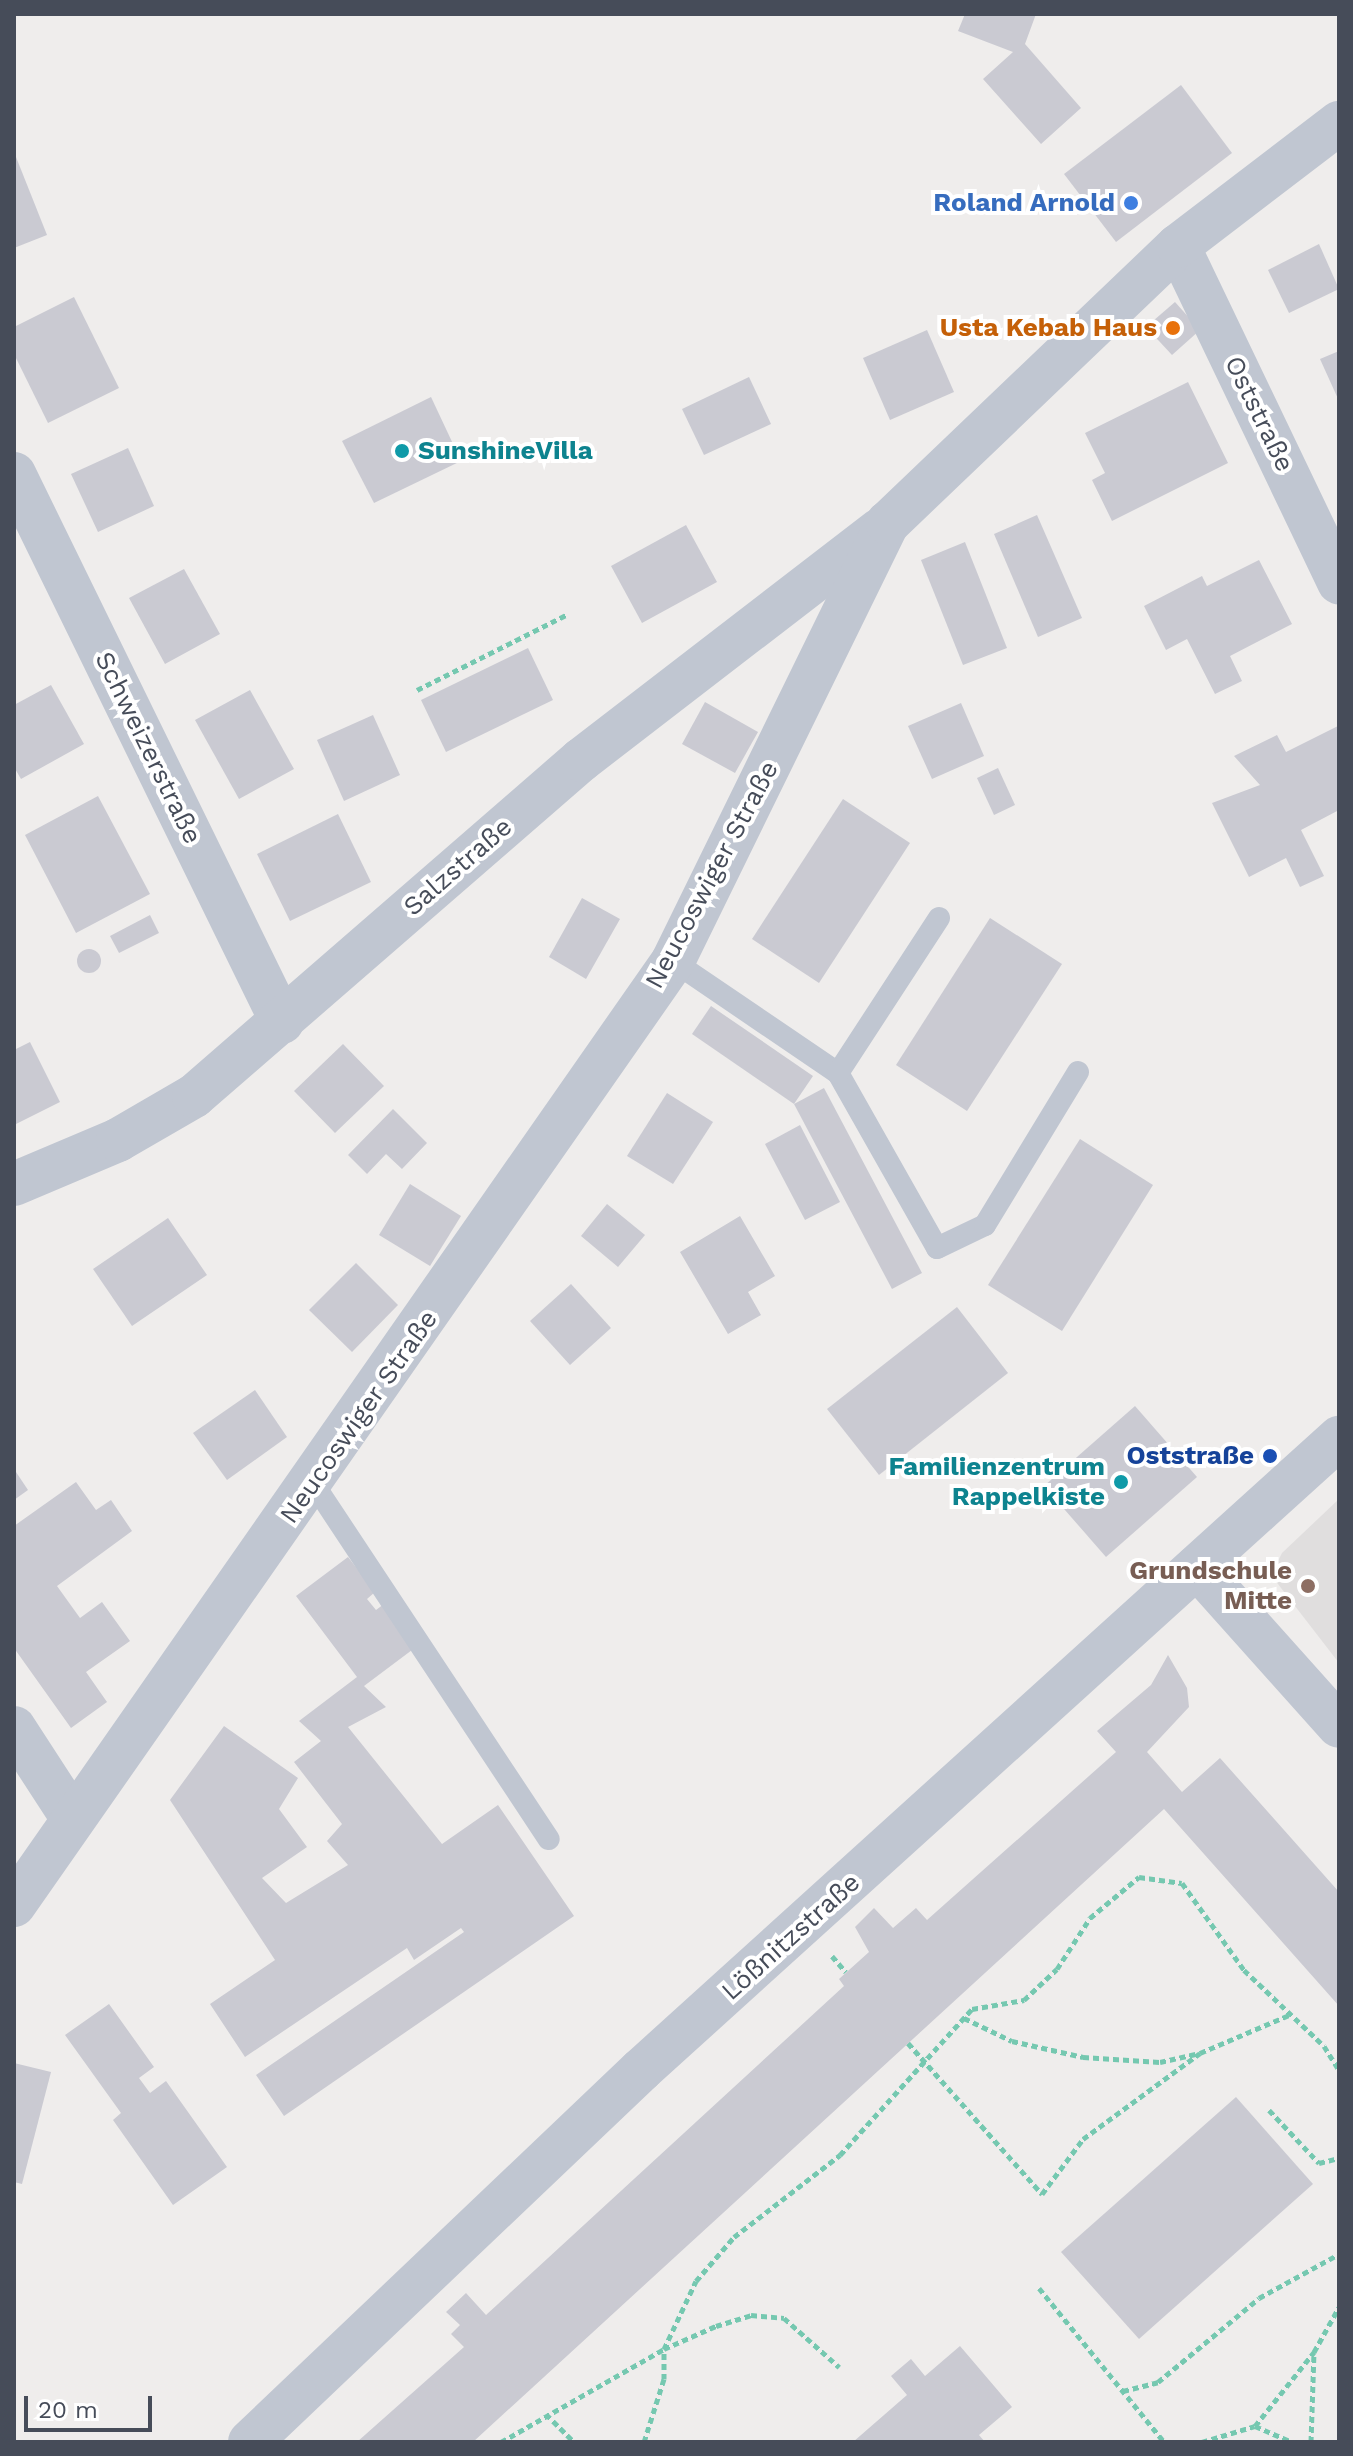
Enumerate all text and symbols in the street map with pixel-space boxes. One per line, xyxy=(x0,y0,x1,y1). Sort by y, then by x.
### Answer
place label: Roland Arnold xyxy=(933,187,1115,219)
marker: Roland Arnold xyxy=(1122,194,1140,212)
place label: Usta Kebab Haus xyxy=(939,312,1157,344)
marker: Usta Kebab Haus xyxy=(1164,319,1182,337)
street label: Oststraße xyxy=(1218,351,1300,477)
place label: SunshineVilla xyxy=(418,435,593,467)
marker: SunshineVilla xyxy=(393,442,411,460)
street label: Schweizerstraße xyxy=(88,647,208,849)
street label: Neucoswiger Straße xyxy=(639,756,785,994)
street label: Salzstraße xyxy=(397,811,519,923)
street label: Neucoswiger Straße xyxy=(274,1304,444,1530)
place label: Oststraße xyxy=(1126,1440,1254,1472)
marker: Oststraße xyxy=(1261,1447,1279,1465)
place label: Familienzentrum Rappelkiste xyxy=(888,1451,1105,1512)
marker: Familienzentrum Rappelkiste xyxy=(1112,1473,1130,1491)
place label: Grundschule Mitte xyxy=(1129,1555,1292,1616)
marker: Grundschule Mitte xyxy=(1299,1577,1317,1595)
street label: Lößnitzstraße xyxy=(715,1867,867,2007)
scale bar xyxy=(28,2380,156,2430)
text: 20 m xyxy=(38,2396,98,2424)

